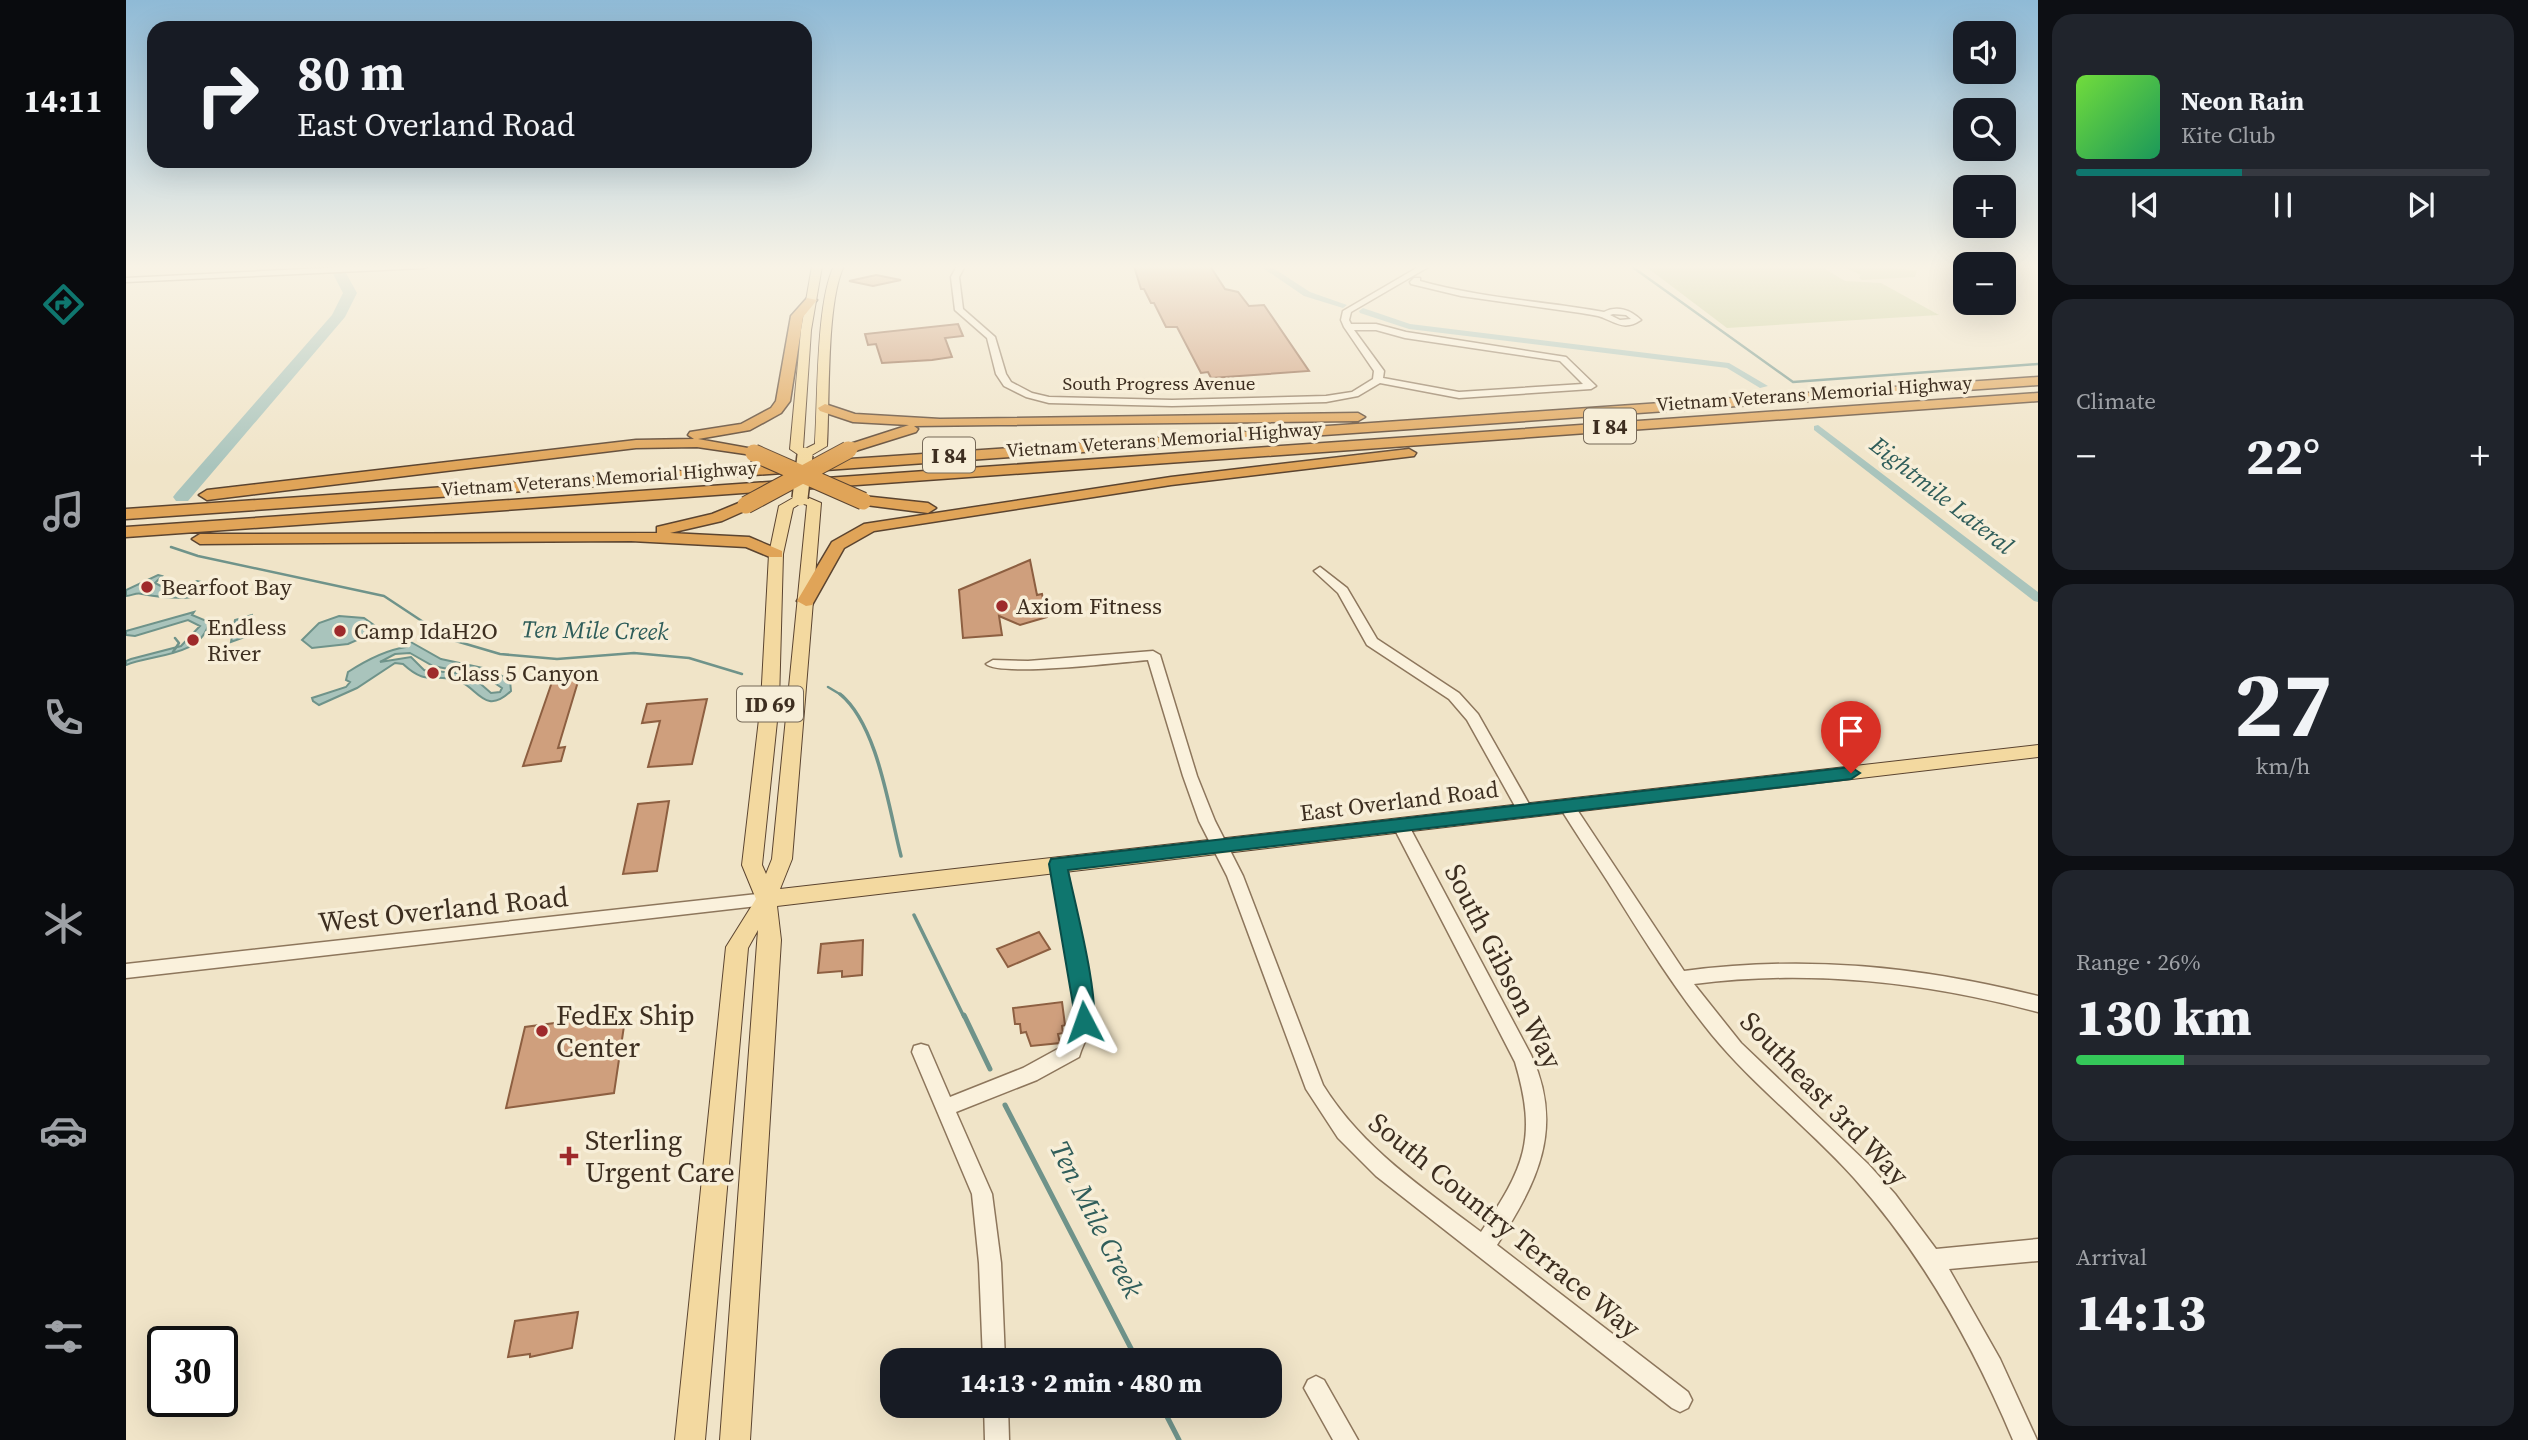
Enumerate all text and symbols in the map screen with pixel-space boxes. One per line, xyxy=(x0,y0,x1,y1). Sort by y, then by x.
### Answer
map controls xyxy=(1953,21,2016,315)
button: sound xyxy=(1953,21,2016,84)
text: 80 m xyxy=(297,39,405,106)
icon: right xyxy=(182,49,273,140)
text: 14:11 xyxy=(24,79,102,123)
text: Neon Rain xyxy=(2181,83,2304,119)
button: search xyxy=(1953,98,2016,161)
text: East Overland Road xyxy=(297,103,575,147)
text: Kite Club xyxy=(2181,119,2276,151)
button: + xyxy=(1953,175,2016,238)
icon: previous xyxy=(2126,186,2164,224)
icon: pause xyxy=(2264,186,2302,224)
icon: next xyxy=(2402,186,2440,224)
button: − xyxy=(1953,252,2016,315)
icon: directions xyxy=(39,280,88,329)
street label: Vietnam Veterans Memorial Highway xyxy=(1655,369,1973,417)
street label: South Progress Avenue xyxy=(1062,370,1256,396)
text: Climate xyxy=(2076,385,2156,417)
road number: I 84 xyxy=(1584,408,1636,444)
street label: Vietnam Veterans Memorial Highway xyxy=(1005,415,1323,463)
text: 22° xyxy=(2246,420,2320,491)
water label: Eightmile Lateral xyxy=(1862,428,2021,562)
text: − xyxy=(2076,430,2096,482)
text: + xyxy=(2470,430,2490,482)
road number: I 84 xyxy=(923,438,975,472)
street label: Vietnam Veterans Memorial Highway xyxy=(440,454,758,502)
icon: music xyxy=(39,487,88,536)
place label: Bearfoot Bay xyxy=(161,571,292,603)
marker: Bearfoot Bay xyxy=(139,579,155,595)
place label: Axiom Fitness xyxy=(1016,590,1162,622)
marker: Axiom Fitness xyxy=(994,598,1010,614)
place label: Endless River xyxy=(207,611,286,669)
water label: Ten Mile Creek xyxy=(521,612,669,648)
place label: Camp IdaH2O xyxy=(354,615,498,647)
marker: Camp IdaH2O xyxy=(332,623,348,639)
marker: Endless River xyxy=(185,632,201,648)
text: 27 xyxy=(2234,642,2332,766)
place label: Class 5 Canyon xyxy=(447,657,599,689)
marker: Class 5 Canyon xyxy=(425,665,441,681)
road number: ID 69 xyxy=(737,686,803,722)
icon: phone xyxy=(39,693,88,742)
pin xyxy=(1821,701,1881,773)
icon: arrive xyxy=(1832,712,1870,750)
text: km/h xyxy=(2256,750,2310,782)
street label: East Overland Road xyxy=(1298,773,1500,829)
street label: South Gibson Way xyxy=(1436,857,1572,1076)
street label: West Overland Road xyxy=(316,877,570,941)
icon: climate xyxy=(39,899,88,948)
text: Range · 26% xyxy=(2076,946,2201,978)
text: 130 km xyxy=(2076,981,2252,1052)
position arrow xyxy=(1047,985,1121,1059)
place label: FedEx Ship Center xyxy=(556,996,695,1066)
street label: Southeast 3rd Way xyxy=(1732,1003,1918,1194)
marker: FedEx Ship Center xyxy=(534,1023,550,1039)
street label: South Country Terrace Way xyxy=(1361,1103,1649,1347)
icon: car xyxy=(39,1106,88,1155)
place label: Sterling Urgent Care xyxy=(585,1121,735,1191)
water label: Ten Mile Creek xyxy=(1041,1134,1153,1305)
marker: Sterling Urgent Care xyxy=(559,1146,579,1166)
text: Arrival xyxy=(2076,1241,2147,1273)
text: 14:13 xyxy=(2076,1276,2206,1347)
icon: filters xyxy=(39,1312,88,1361)
speed limit sign: 30 xyxy=(147,1326,238,1417)
text: 14:13 · 2 min · 480 m xyxy=(960,1365,1202,1401)

